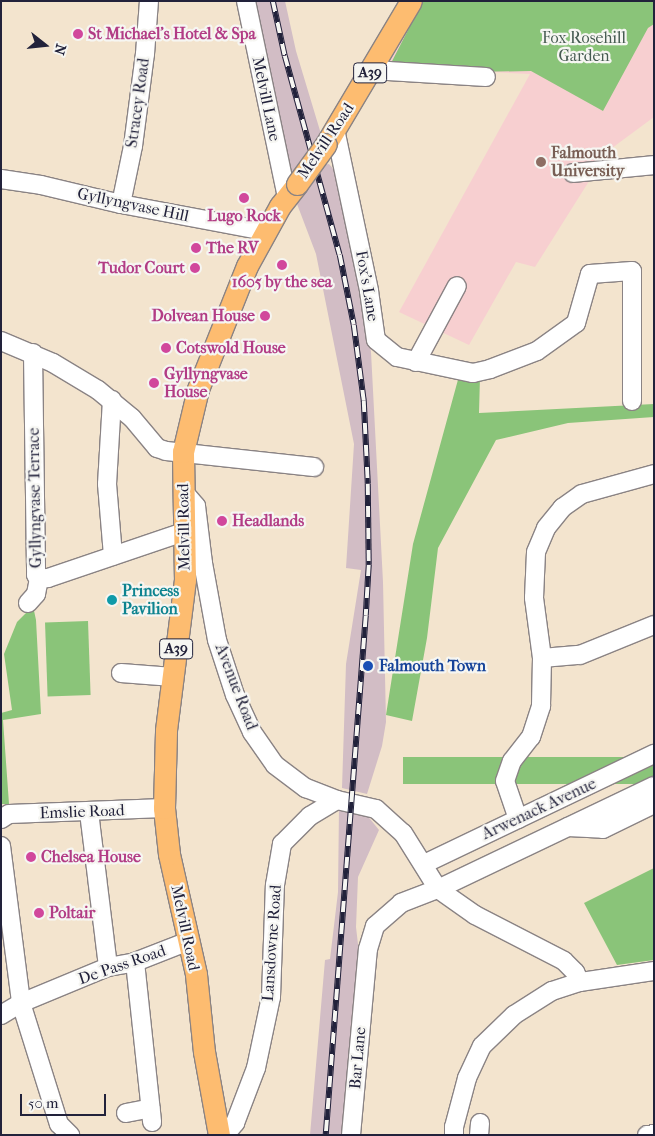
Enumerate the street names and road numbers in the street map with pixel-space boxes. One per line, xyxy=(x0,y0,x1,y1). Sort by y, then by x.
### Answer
street label: Melvill Lane xyxy=(248,55,284,143)
street label: Stracey Road xyxy=(122,57,154,149)
road number: A39 xyxy=(352,60,388,86)
street label: Melvill Road xyxy=(294,99,358,183)
street label: Gyllyngvase Hill xyxy=(76,184,190,226)
street label: Fox's Lane xyxy=(351,249,383,323)
street label: Gyllyngvase Terrace xyxy=(24,428,46,568)
street label: Melvill Road xyxy=(174,483,194,571)
road number: A39 xyxy=(158,636,194,662)
street label: Avenue Road xyxy=(211,641,261,733)
street label: Arwenack Avenue xyxy=(479,774,599,844)
street label: Emslie Road xyxy=(39,801,125,823)
street label: Melvill Road xyxy=(167,883,203,973)
street label: Lansdowne Road xyxy=(258,884,286,1002)
street label: De Pass Road xyxy=(76,941,168,989)
street label: Bar Lane xyxy=(346,1026,370,1090)

